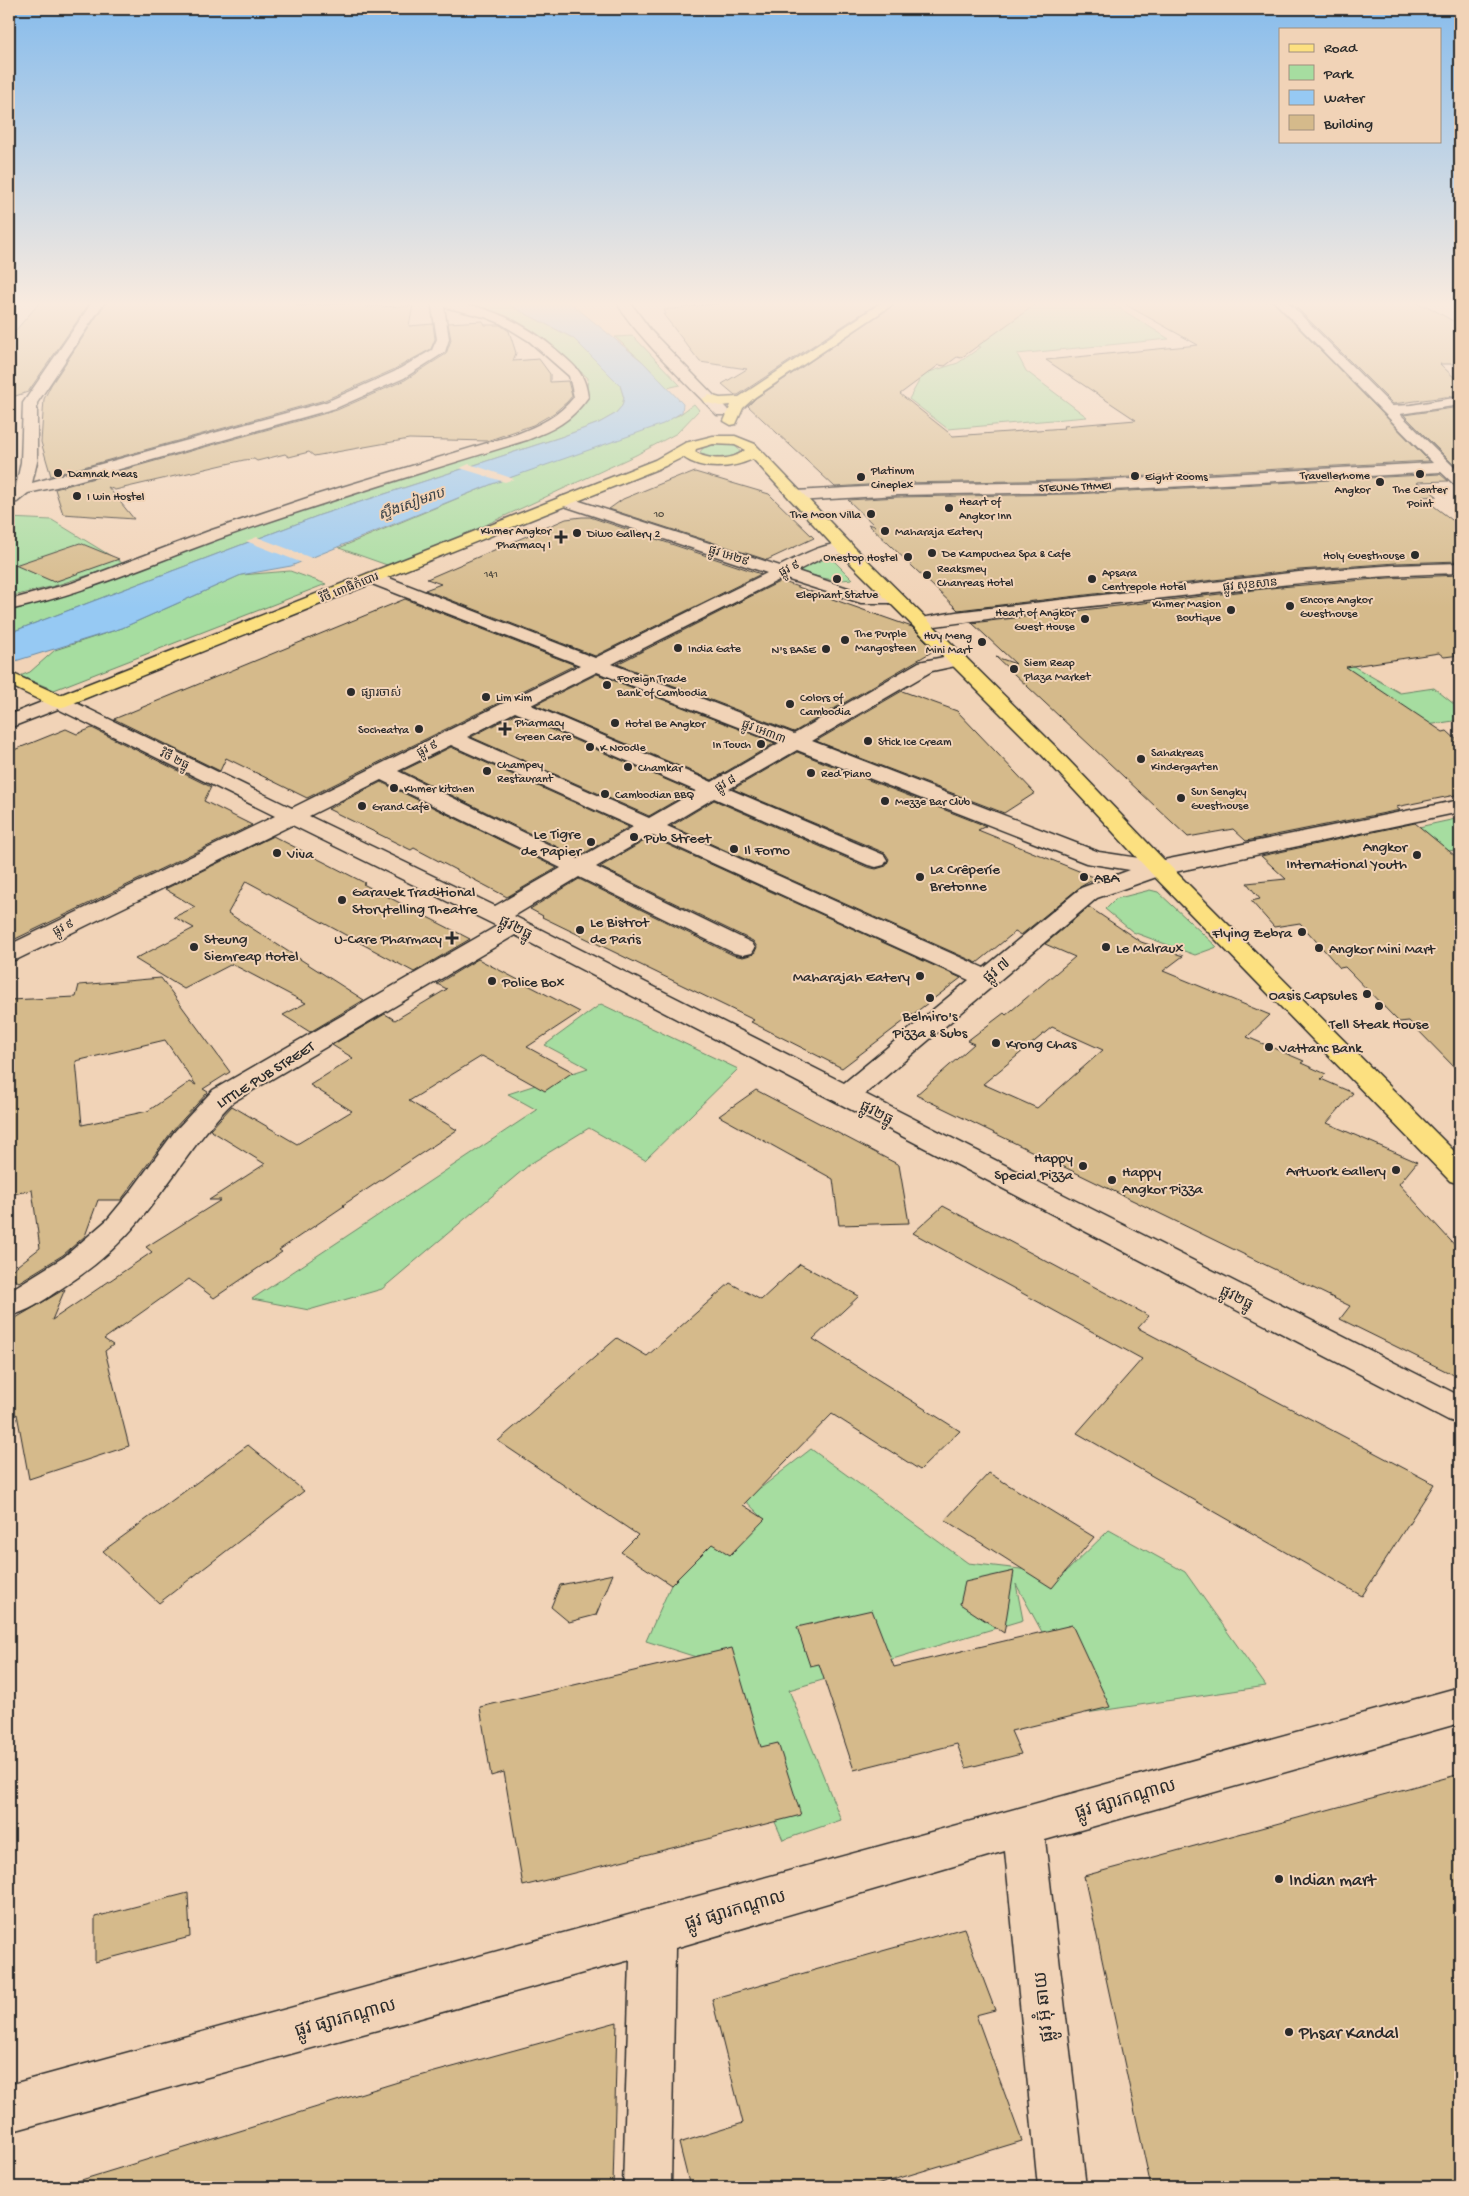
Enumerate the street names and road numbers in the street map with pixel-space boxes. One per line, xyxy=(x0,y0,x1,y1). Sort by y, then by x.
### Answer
street label: STEUNG THMEI xyxy=(1038,480,1112,496)
street label: ផ្លូវ អេ២៩ xyxy=(706,544,751,572)
street label: ផ្លូវ ៩ xyxy=(777,559,804,582)
street label: វិថី ពោធិកំបោរ xyxy=(317,568,382,607)
street label: ផ្លូវ សុខសាន xyxy=(1222,576,1279,597)
street label: ផ្លូវ អេ៣៣ xyxy=(739,718,787,749)
street label: ផ្លូវ ៩ xyxy=(415,739,442,762)
street label: វិថី ២ធ្នូ xyxy=(156,745,192,775)
street label: ផ្លូវ ៨ xyxy=(713,773,740,798)
street label: ផ្លូវ២ធ្នូ xyxy=(494,913,535,947)
street label: ផ្លូវ ៩ xyxy=(51,918,78,941)
street label: ផ្លូវ ៧ xyxy=(980,955,1016,990)
street label: LITTLE PUB STREET xyxy=(214,1038,319,1113)
street label: ផ្លូវ២ធ្នូ xyxy=(855,1098,896,1132)
street label: ផ្លូវ២ធ្នូ xyxy=(1215,1283,1256,1317)
street label: ផ្លូវ ផ្សារកណ្តាល xyxy=(1073,1776,1180,1828)
street label: ផ្លូវ ផ្សារកណ្តាល xyxy=(683,1887,790,1939)
street label: ផ្លូវ អ៊ុំ ឆាយ xyxy=(1026,1970,1063,2044)
street label: ផ្លូវ ផ្សារកណ្តាល xyxy=(293,1996,400,2046)

